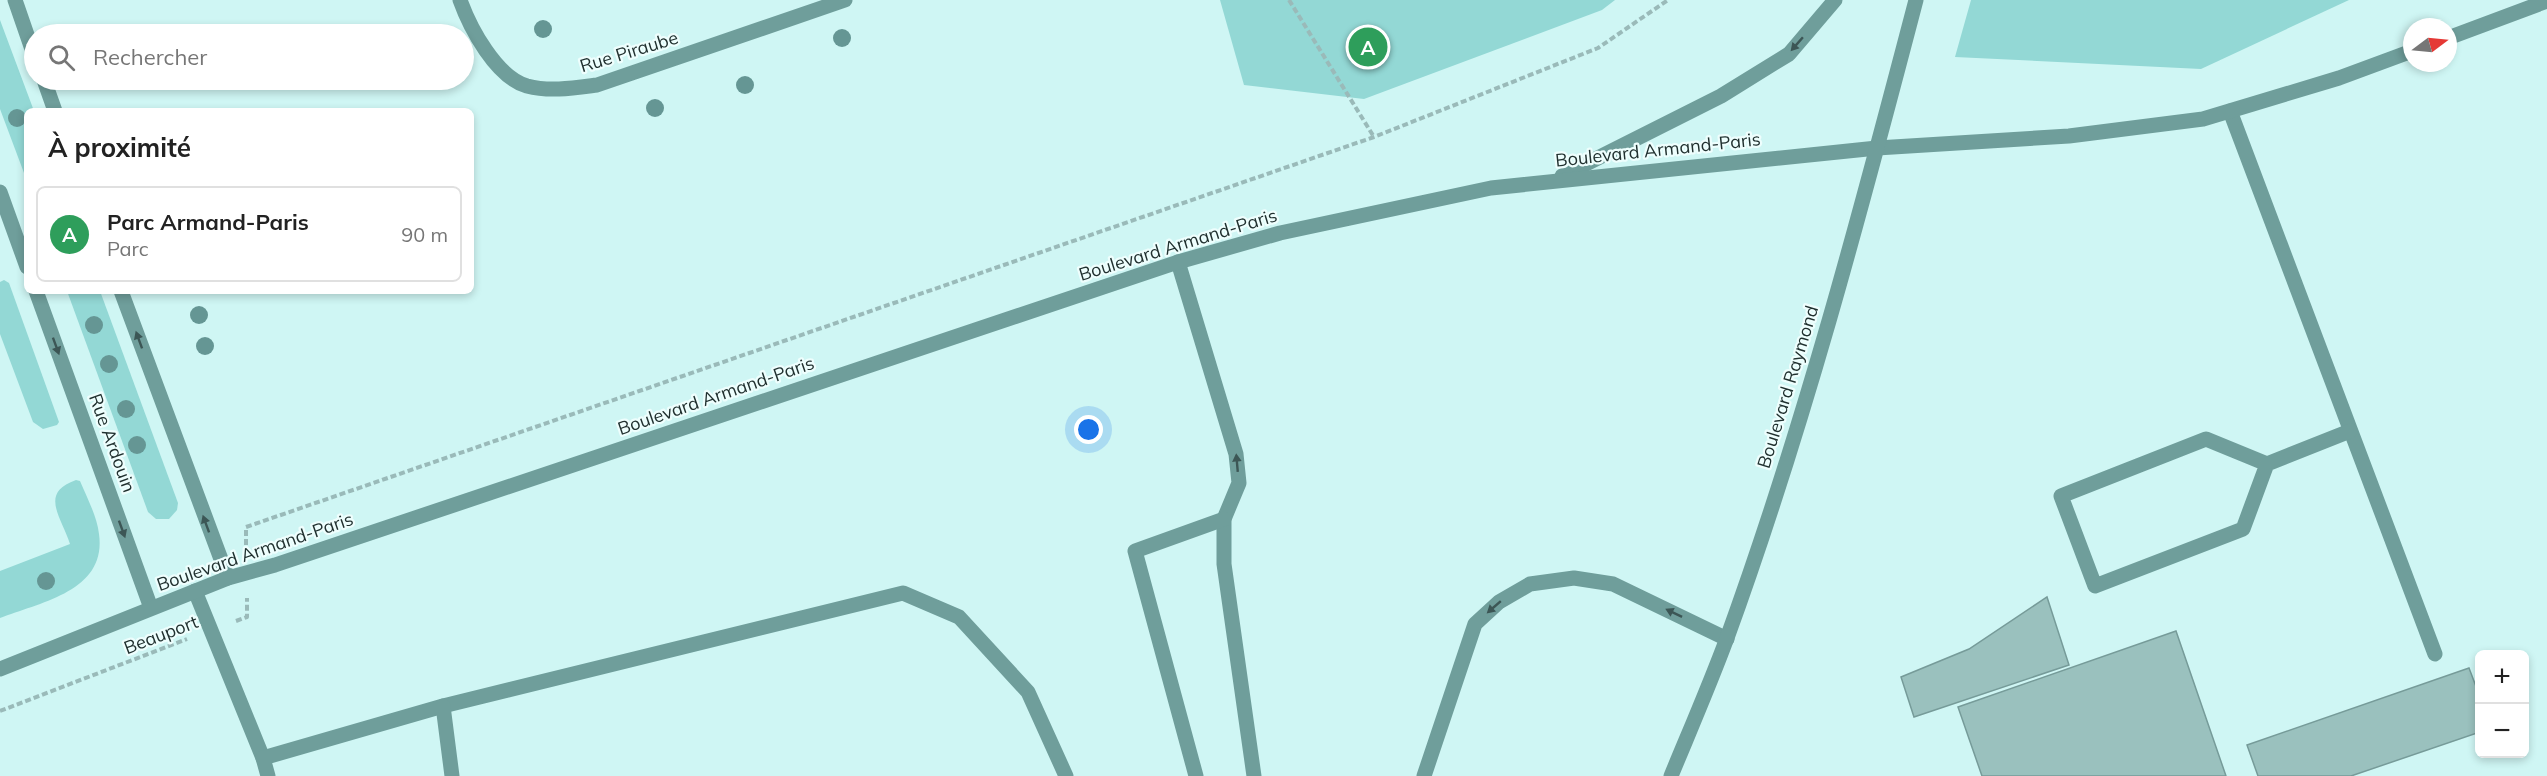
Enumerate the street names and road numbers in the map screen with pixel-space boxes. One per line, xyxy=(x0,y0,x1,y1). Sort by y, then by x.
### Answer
street label: Rue Piraube xyxy=(577,26,681,77)
street label: Boulevard Armand-Paris xyxy=(1554,127,1762,172)
street label: Boulevard Armand-Paris xyxy=(1076,203,1280,286)
street label: Boulevard Raymond xyxy=(1752,303,1823,471)
street label: Boulevard Armand-Paris xyxy=(615,351,817,440)
street label: Rue Ardouin xyxy=(84,390,141,495)
street label: Boulevard Armand-Paris xyxy=(154,507,356,596)
street label: Beauport xyxy=(120,610,201,659)

